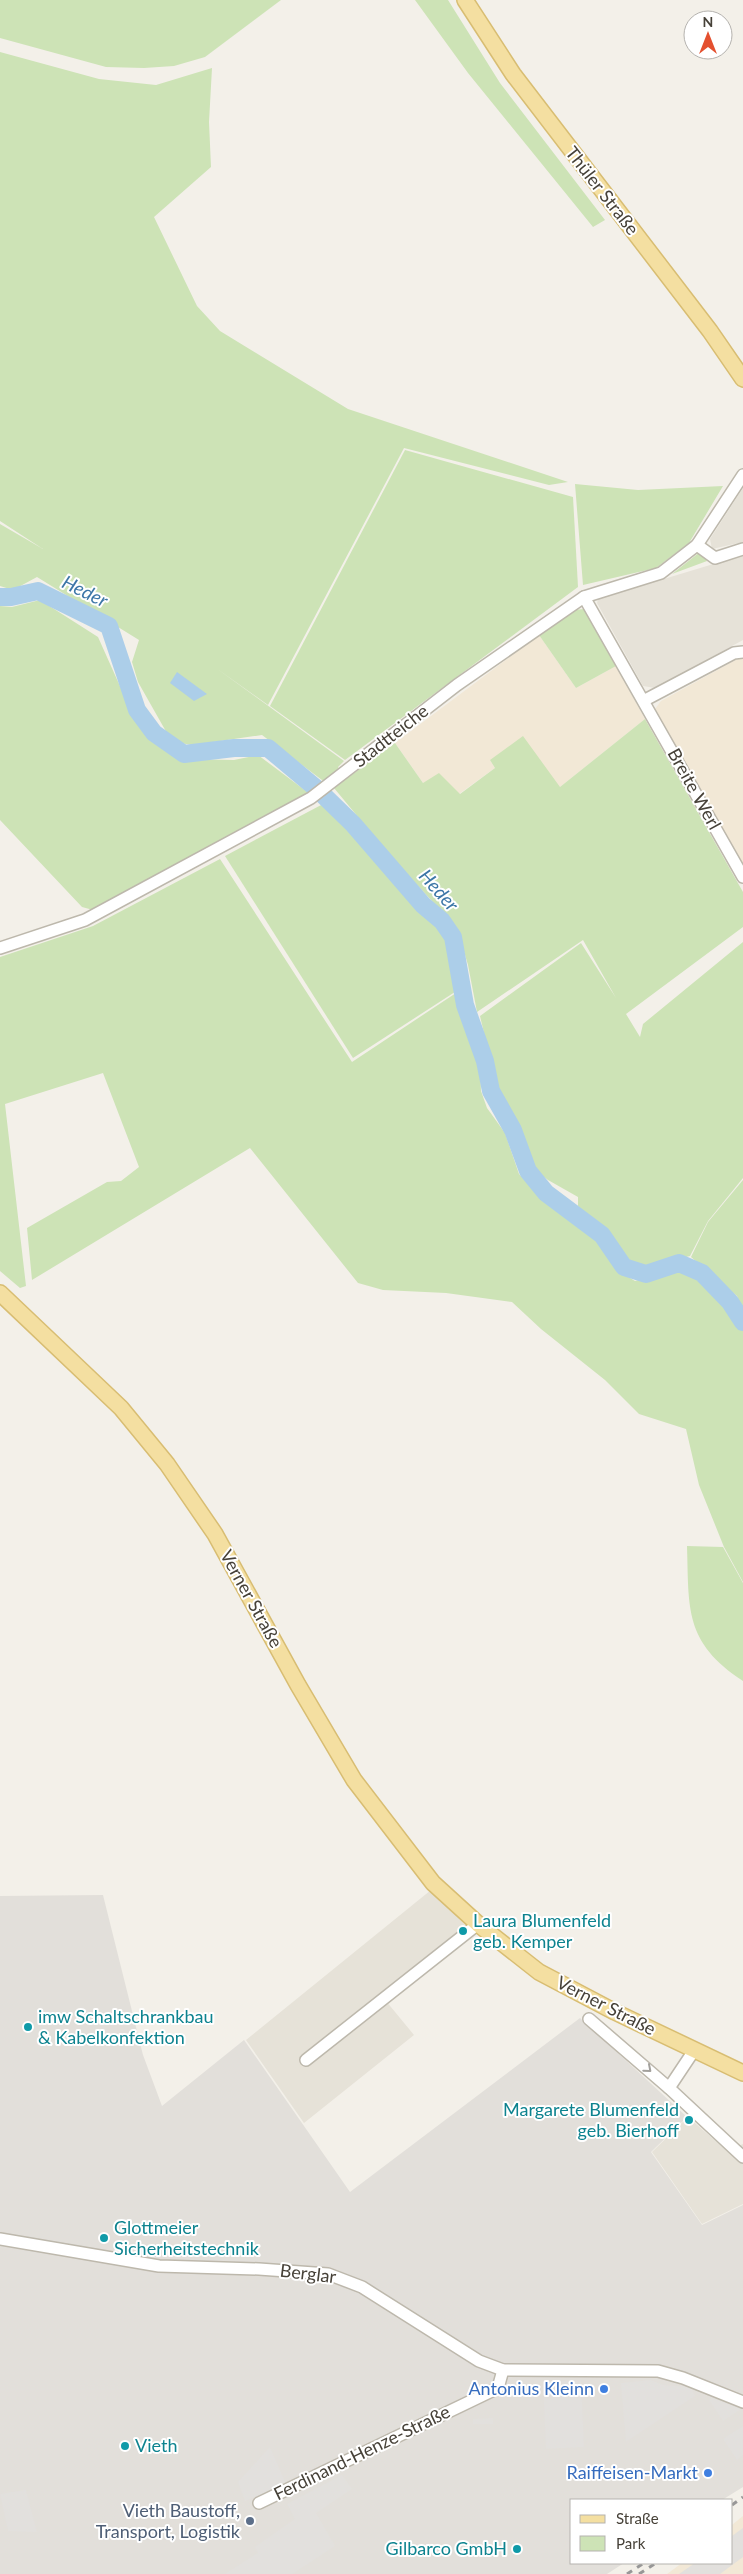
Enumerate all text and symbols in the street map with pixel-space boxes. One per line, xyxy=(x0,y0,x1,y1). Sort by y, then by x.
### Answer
north arrow xyxy=(683,10,733,60)
text: N xyxy=(703,13,713,30)
street label: Thüler Straße xyxy=(561,142,644,239)
water label: Heder xyxy=(59,570,112,612)
street label: Stadtteiche xyxy=(349,699,432,771)
street label: Breite Werl xyxy=(664,744,726,833)
water label: Heder xyxy=(415,864,464,916)
street label: Verner Straße xyxy=(216,1546,288,1651)
place label: Laura Blumenfeld geb. Kemper xyxy=(473,1909,611,1952)
marker: Laura Blumenfeld geb. Kemper xyxy=(457,1925,469,1937)
street label: Verner Straße xyxy=(553,1971,660,2040)
place label: imw Schaltschrankbau & Kabelkonfektion xyxy=(38,2005,214,2048)
marker: imw Schaltschrankbau & Kabelkonfektion xyxy=(22,2021,34,2033)
one-way arrow xyxy=(642,2064,651,2073)
place label: Margarete Blumenfeld geb. Bierhoff xyxy=(503,2098,679,2141)
marker: Margarete Blumenfeld geb. Bierhoff xyxy=(683,2114,695,2126)
place label: Glottmeier Sicherheitstechnik xyxy=(114,2216,260,2259)
marker: Glottmeier Sicherheitstechnik xyxy=(98,2232,110,2244)
street label: Berglar xyxy=(279,2259,338,2287)
place label: Antonius Kleinn xyxy=(468,2377,594,2399)
marker: Antonius Kleinn xyxy=(598,2383,610,2395)
street label: Ferdinand-Henze-Straße xyxy=(270,2400,453,2504)
place label: Vieth xyxy=(135,2434,177,2456)
marker: Vieth xyxy=(119,2440,131,2452)
place label: Raiffeisen-Markt xyxy=(567,2461,699,2483)
marker: Raiffeisen-Markt xyxy=(702,2467,714,2479)
place label: Vieth Baustoff, Transport, Logistik xyxy=(96,2499,241,2542)
legend xyxy=(570,2499,733,2564)
text: Straße xyxy=(616,2509,659,2527)
marker: Vieth Baustoff, Transport, Logistik xyxy=(244,2515,256,2527)
text: Park xyxy=(616,2534,646,2552)
place label: Gilbarco GmbH xyxy=(386,2537,507,2559)
marker: Gilbarco GmbH xyxy=(511,2543,523,2555)

